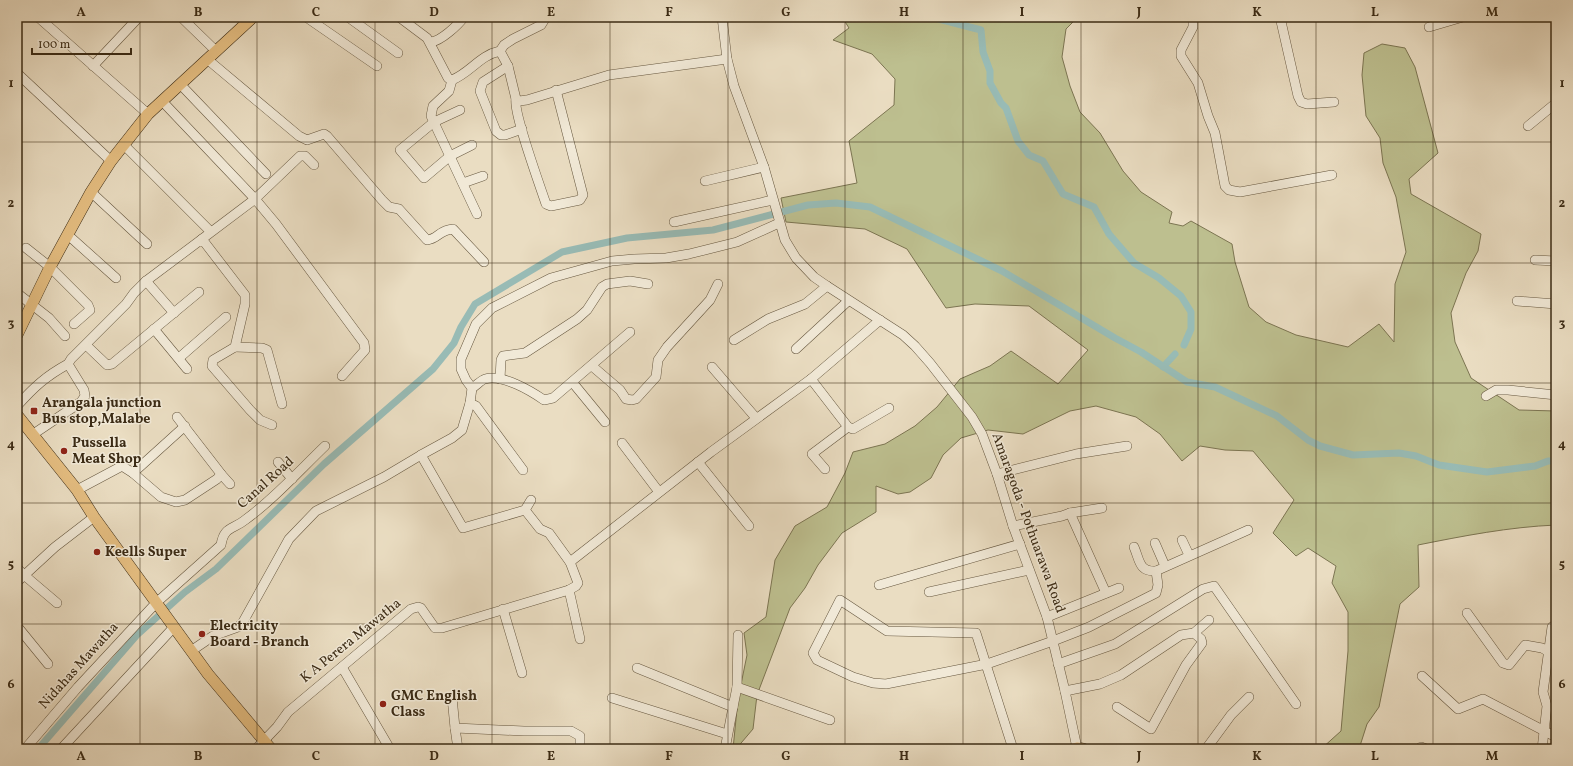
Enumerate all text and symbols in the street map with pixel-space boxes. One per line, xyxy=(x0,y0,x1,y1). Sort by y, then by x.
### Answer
text: A xyxy=(76,4,86,22)
text: B xyxy=(194,4,203,22)
text: C xyxy=(312,4,320,22)
text: D xyxy=(429,4,439,22)
text: E xyxy=(547,4,555,22)
text: F xyxy=(665,4,673,22)
text: G xyxy=(781,4,791,22)
text: H xyxy=(899,4,909,22)
text: I xyxy=(1020,4,1025,22)
text: J xyxy=(1136,4,1142,22)
text: K xyxy=(1252,4,1262,22)
text: L xyxy=(1371,4,1379,22)
text: M xyxy=(1486,4,1499,22)
scale bar xyxy=(32,30,131,56)
text: 100 m xyxy=(38,37,71,53)
text: 1 xyxy=(8,75,14,93)
text: 1 xyxy=(1559,75,1565,93)
text: 2 xyxy=(8,195,15,213)
text: 2 xyxy=(1559,195,1566,213)
text: 3 xyxy=(8,315,15,333)
text: 3 xyxy=(1559,315,1566,333)
place label: Arangala junction Bus stop,Malabe xyxy=(42,394,162,429)
marker: Arangala junction Bus stop,Malabe xyxy=(29,406,39,416)
street label: Amaragoda - Pothuarawa Road xyxy=(986,430,1070,616)
place label: Pussella Meat Shop xyxy=(72,434,142,469)
text: 4 xyxy=(7,436,15,454)
text: 4 xyxy=(1558,436,1566,454)
marker: Pussella Meat Shop xyxy=(59,446,69,456)
street label: Canal Road xyxy=(234,452,298,513)
place label: Keells Super xyxy=(105,543,187,562)
marker: Keells Super xyxy=(92,547,102,557)
text: 5 xyxy=(8,556,14,574)
text: 5 xyxy=(1559,556,1565,574)
street label: K A Perera Mawatha xyxy=(296,594,406,688)
place label: Electricity Board - Branch xyxy=(210,617,309,652)
street label: Nidahas Mawatha xyxy=(35,618,123,714)
marker: Electricity Board - Branch xyxy=(197,629,207,639)
text: 6 xyxy=(7,676,15,694)
text: 6 xyxy=(1558,676,1566,694)
place label: GMC English Class xyxy=(391,687,477,722)
marker: GMC English Class xyxy=(378,699,388,709)
text: A xyxy=(76,748,86,766)
text: B xyxy=(194,748,203,766)
text: C xyxy=(312,748,320,766)
text: D xyxy=(429,748,439,766)
text: E xyxy=(547,748,555,766)
text: F xyxy=(665,748,673,766)
text: G xyxy=(781,748,791,766)
text: H xyxy=(899,748,909,766)
text: I xyxy=(1020,748,1025,766)
text: J xyxy=(1136,748,1142,766)
text: K xyxy=(1252,748,1262,766)
text: L xyxy=(1371,748,1379,766)
text: M xyxy=(1486,748,1499,766)

